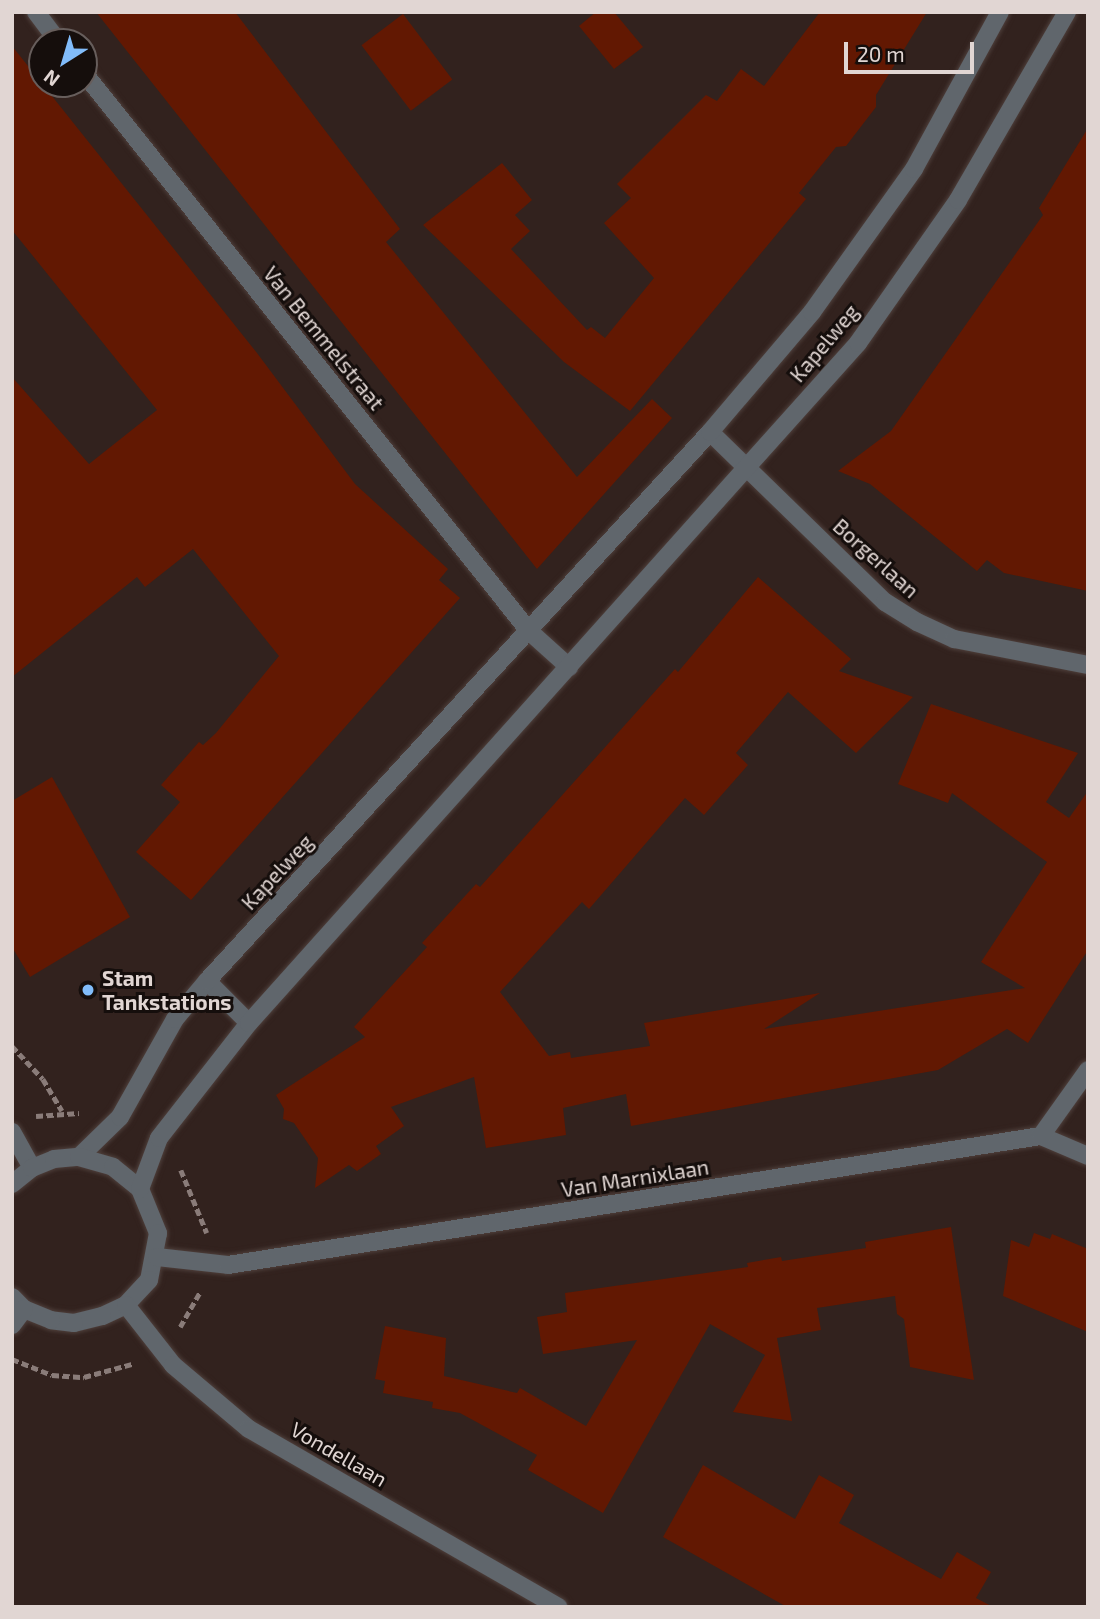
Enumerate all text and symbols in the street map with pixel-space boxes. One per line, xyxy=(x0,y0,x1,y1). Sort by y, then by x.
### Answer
north arrow xyxy=(28,28,98,98)
scale bar xyxy=(848,28,978,72)
text: 20 m xyxy=(857,41,905,66)
text: N xyxy=(39,65,64,92)
street label: Van Bemmelstraat xyxy=(258,261,390,415)
street label: Kapelweg xyxy=(784,299,864,387)
street label: Borgerlaan xyxy=(828,513,924,603)
street label: Kapelweg xyxy=(236,829,318,915)
place label: Stam Tankstations xyxy=(102,965,231,1015)
marker: Stam Tankstations xyxy=(80,982,96,998)
street label: Van Marnixlaan xyxy=(559,1154,711,1202)
street label: Vondellaan xyxy=(286,1416,392,1492)

